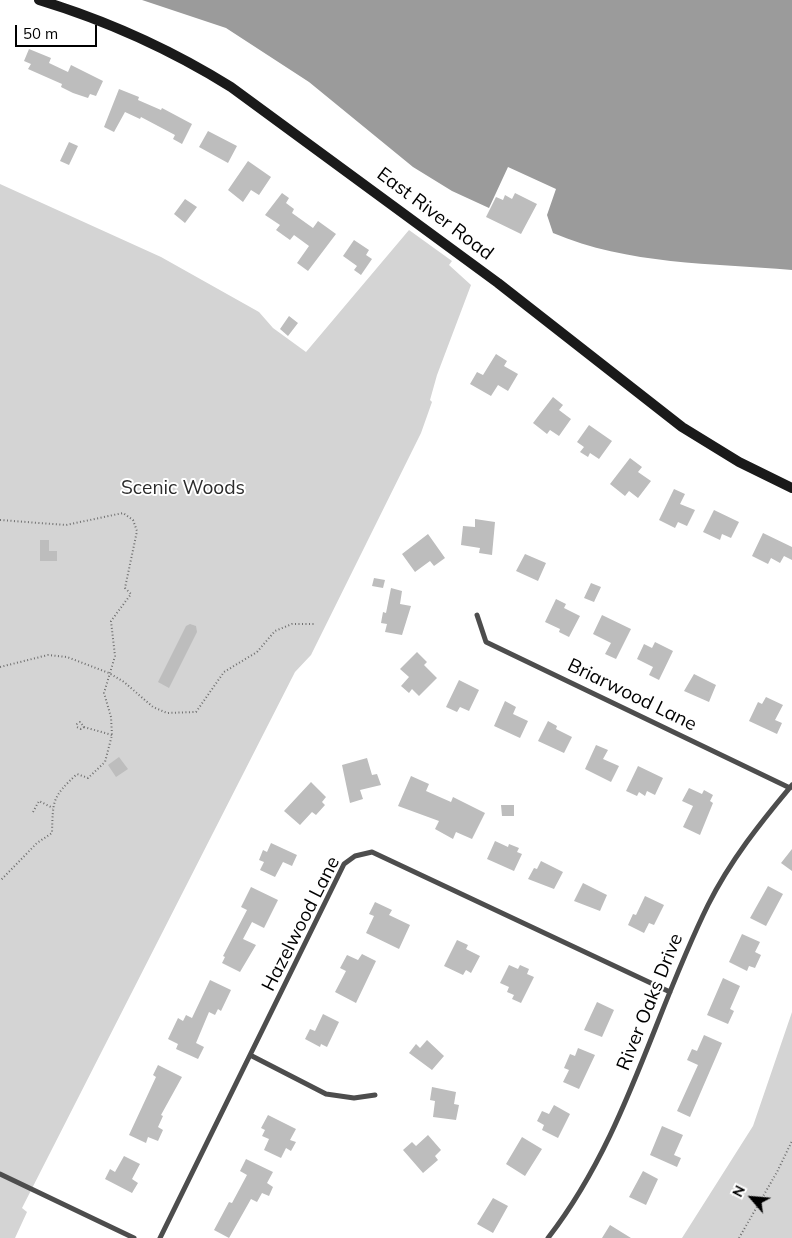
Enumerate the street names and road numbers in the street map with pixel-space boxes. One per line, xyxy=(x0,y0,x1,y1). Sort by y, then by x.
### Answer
street label: East River Road xyxy=(372,163,498,265)
street label: Briarwood Lane xyxy=(564,654,700,736)
street label: Hazelwood Lane xyxy=(257,853,345,995)
street label: River Oaks Drive xyxy=(612,930,688,1074)

